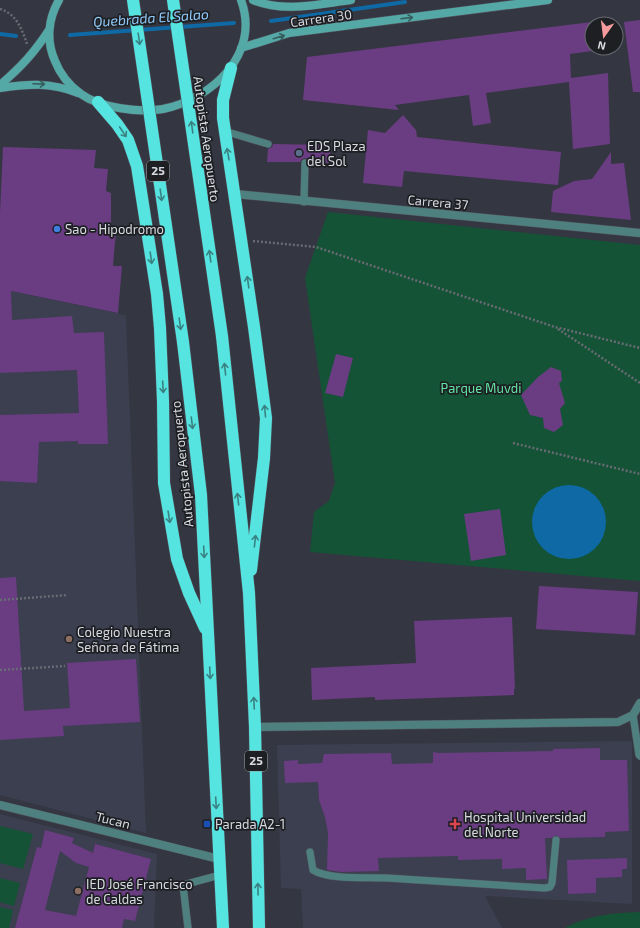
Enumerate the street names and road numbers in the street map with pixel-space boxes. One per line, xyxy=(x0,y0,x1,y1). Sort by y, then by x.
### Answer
street label: Carrera 30 xyxy=(289,6,353,30)
street label: Autopista Aeropuerto xyxy=(190,75,224,203)
road number: 25 xyxy=(147,161,169,181)
street label: Carrera 37 xyxy=(407,191,469,213)
street label: Autopista Aeropuerto xyxy=(167,400,197,528)
road number: 25 xyxy=(245,751,267,771)
street label: Tucan xyxy=(94,808,132,832)

